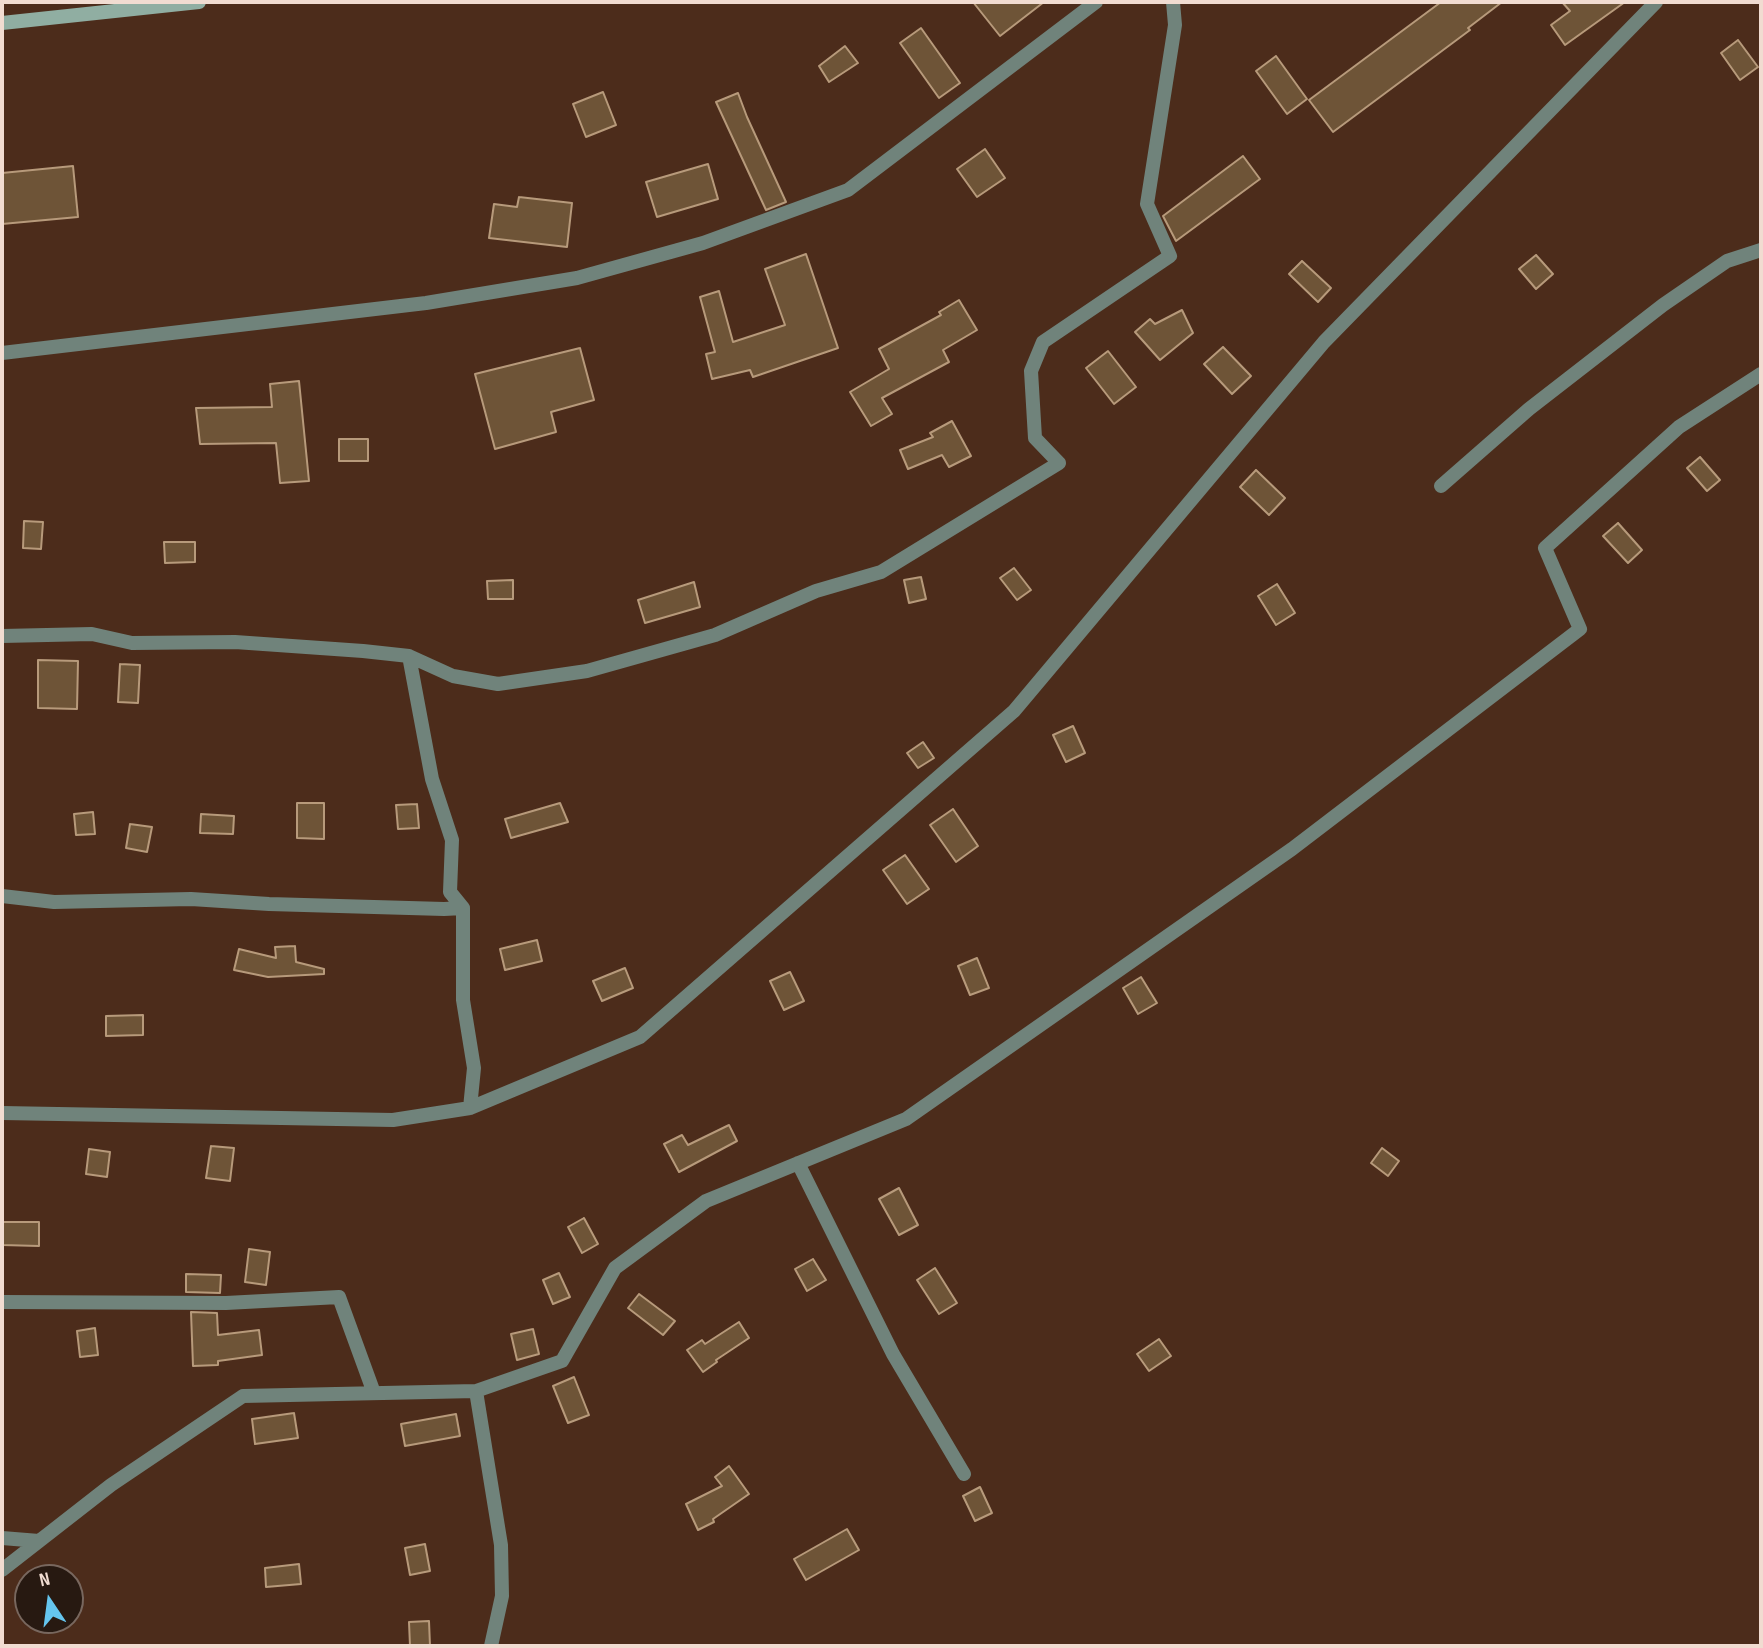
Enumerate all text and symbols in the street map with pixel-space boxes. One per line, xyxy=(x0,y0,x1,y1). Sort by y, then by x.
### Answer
north arrow xyxy=(14,1564,84,1634)
text: N xyxy=(37,1568,52,1592)

